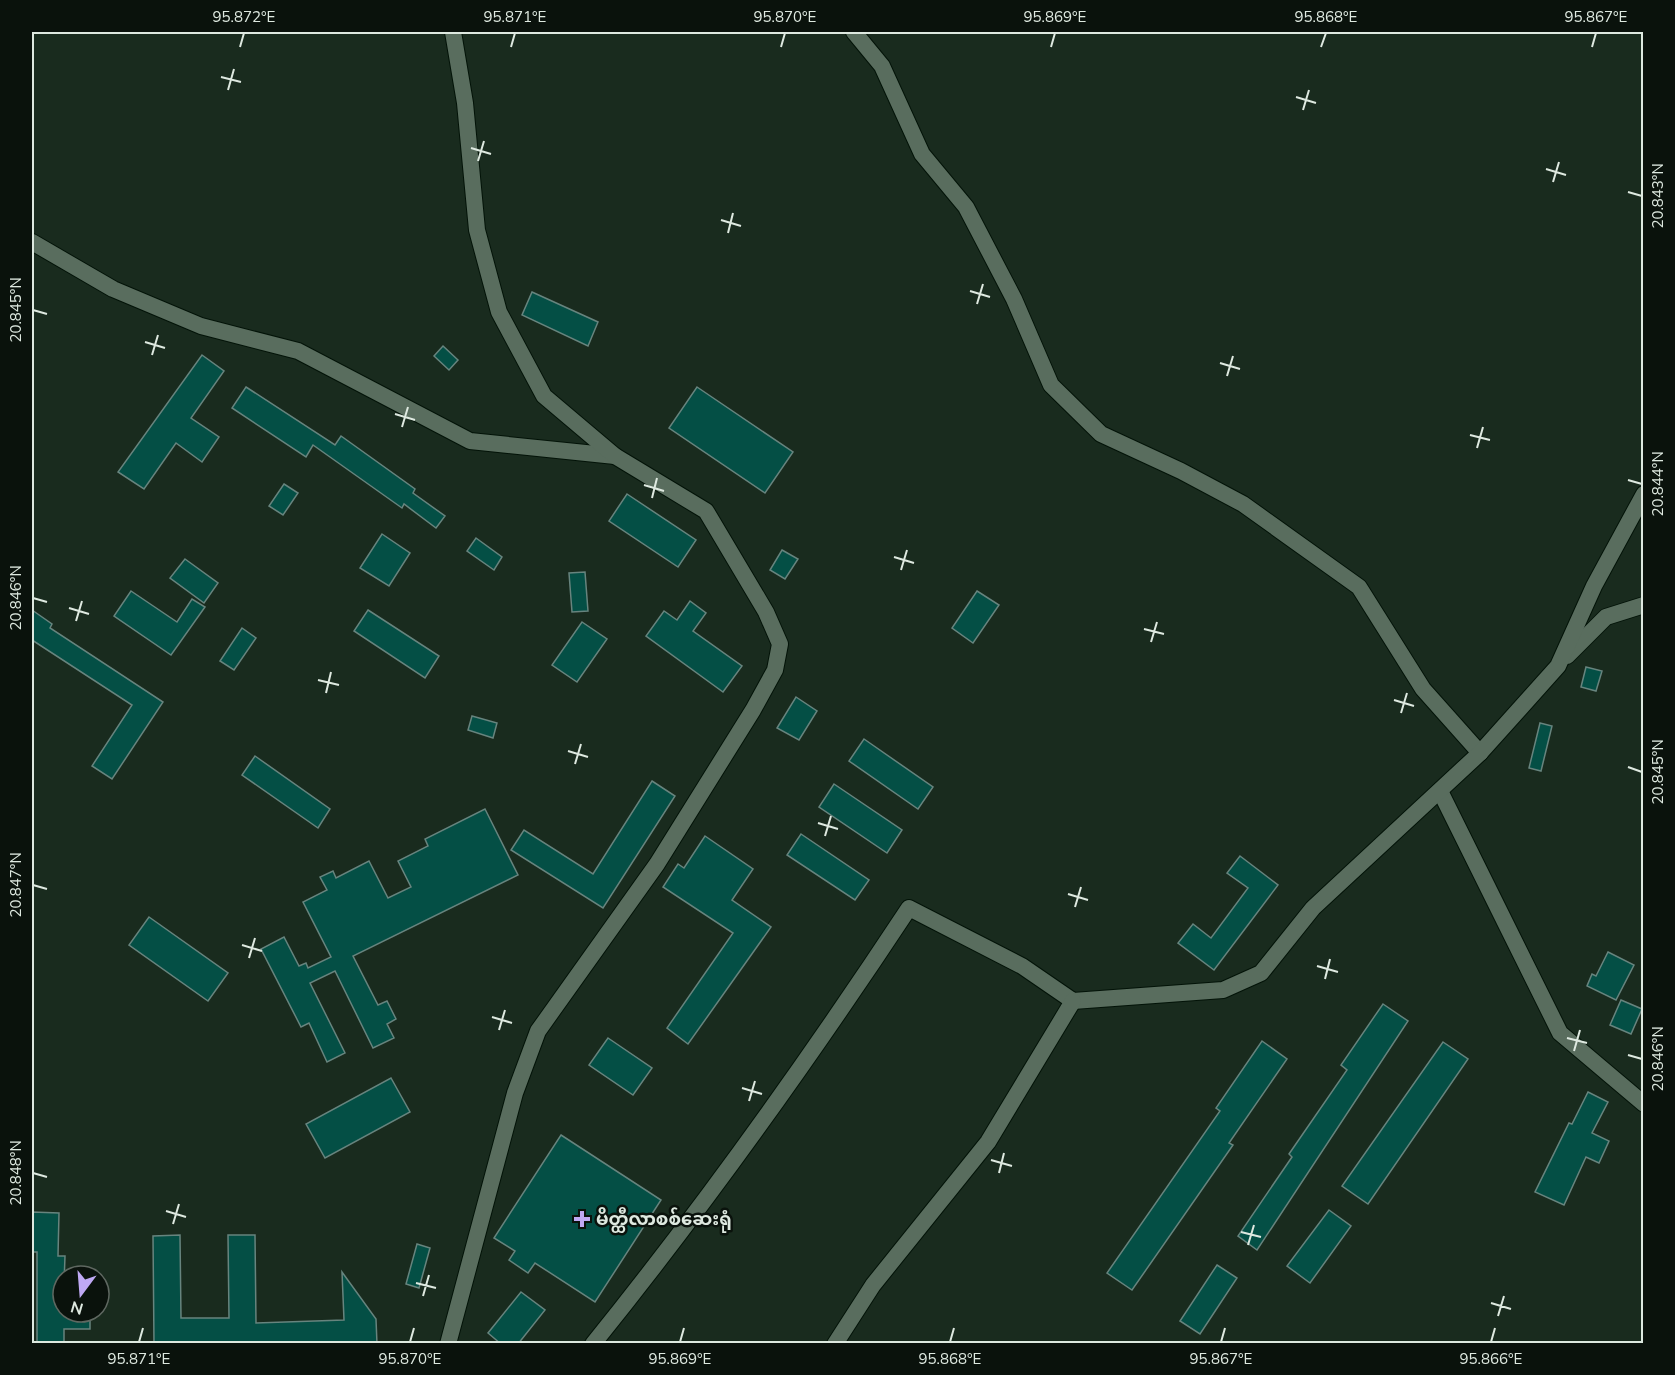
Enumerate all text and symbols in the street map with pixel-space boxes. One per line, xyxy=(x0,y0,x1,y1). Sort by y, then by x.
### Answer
text: 95.872°E xyxy=(213,7,276,26)
text: 95.871°E xyxy=(484,7,547,26)
text: 95.870°E xyxy=(754,7,817,26)
text: 95.869°E xyxy=(1024,7,1087,26)
text: 95.868°E xyxy=(1295,7,1358,26)
text: 95.867°E xyxy=(1565,7,1628,26)
text: 20.843°N xyxy=(1648,163,1667,229)
text: 20.845°N xyxy=(6,277,25,343)
text: 20.844°N xyxy=(1648,451,1667,517)
text: 20.846°N xyxy=(6,565,25,631)
text: 20.845°N xyxy=(1648,739,1667,805)
text: 20.847°N xyxy=(6,852,25,918)
text: 20.846°N xyxy=(1648,1026,1667,1092)
text: 20.848°N xyxy=(6,1140,25,1206)
place label: မိတ္ထီလာစစ်ဆေးရုံ xyxy=(596,1207,732,1233)
marker: မိတ္ထီလာစစ်ဆေးရုံ xyxy=(573,1210,591,1228)
north arrow xyxy=(51,1264,111,1324)
text: N xyxy=(68,1297,85,1320)
text: 95.871°E xyxy=(108,1349,171,1368)
text: 95.870°E xyxy=(379,1349,442,1368)
text: 95.869°E xyxy=(649,1349,712,1368)
text: 95.868°E xyxy=(919,1349,982,1368)
text: 95.867°E xyxy=(1190,1349,1253,1368)
text: 95.866°E xyxy=(1460,1349,1523,1368)

